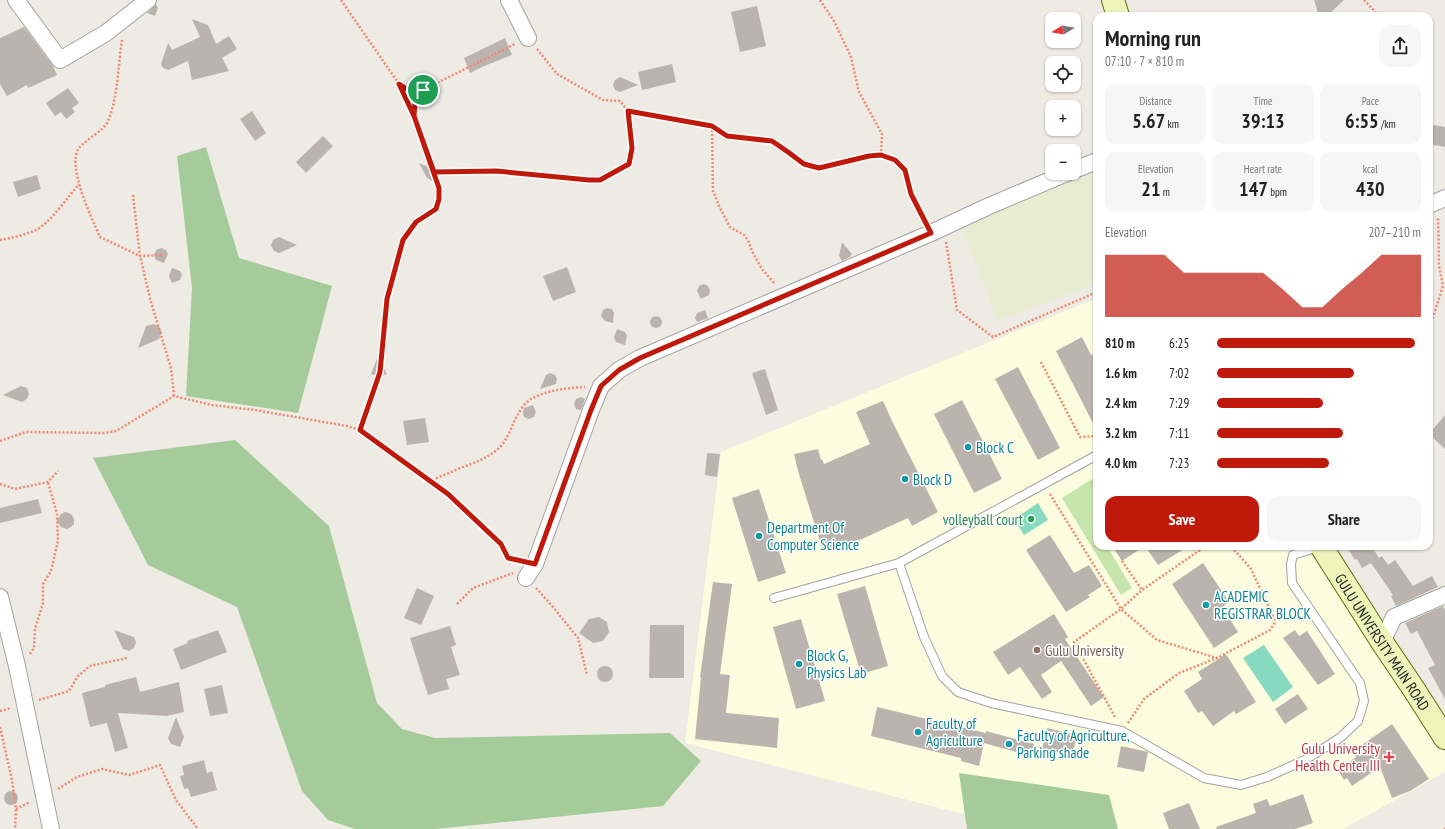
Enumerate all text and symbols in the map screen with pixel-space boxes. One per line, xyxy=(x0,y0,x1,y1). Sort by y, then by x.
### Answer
north arrow xyxy=(1045,12,1081,48)
map controls xyxy=(1045,12,1081,180)
text: Morning run xyxy=(1105,24,1201,52)
button: share xyxy=(1379,25,1421,67)
text: 07:10 · 7 × 810 m xyxy=(1105,53,1184,70)
button: locate xyxy=(1045,56,1081,92)
pin xyxy=(406,73,440,107)
icon: arrive xyxy=(412,79,434,101)
text: Distance xyxy=(1139,94,1172,108)
text: Time xyxy=(1253,94,1273,108)
text: Pace xyxy=(1362,94,1379,108)
button: + xyxy=(1045,100,1081,136)
text: 5.67 xyxy=(1132,108,1165,134)
text: 39:13 xyxy=(1241,108,1285,134)
text: 6:55 xyxy=(1345,108,1379,134)
text: km xyxy=(1165,117,1179,131)
text: /km xyxy=(1379,117,1396,131)
button: − xyxy=(1045,144,1081,180)
text: Elevation xyxy=(1138,162,1173,176)
text: Heart rate xyxy=(1244,162,1282,176)
text: kcal xyxy=(1363,162,1378,176)
text: 21 xyxy=(1141,176,1160,202)
text: 147 xyxy=(1239,176,1268,202)
text: 430 xyxy=(1356,176,1385,202)
text: m xyxy=(1160,185,1170,199)
text: bpm xyxy=(1268,185,1287,199)
text: Elevation xyxy=(1105,224,1147,241)
text: 207–210 m xyxy=(1368,224,1421,241)
text: 810 m xyxy=(1105,335,1135,352)
text: 6:25 xyxy=(1169,335,1189,352)
text: 1.6 km xyxy=(1105,365,1137,382)
text: 7:02 xyxy=(1169,365,1189,382)
text: 2.4 km xyxy=(1105,395,1137,412)
text: 7:29 xyxy=(1169,395,1189,412)
text: 3.2 km xyxy=(1105,425,1137,442)
text: 7:11 xyxy=(1169,425,1189,442)
place label: Block C xyxy=(976,438,1014,457)
marker: Block C xyxy=(963,442,973,452)
text: 4.0 km xyxy=(1105,455,1137,472)
text: 7:23 xyxy=(1169,455,1189,472)
place label: Block D xyxy=(913,470,952,489)
marker: Block D xyxy=(900,474,910,484)
button: Save xyxy=(1105,496,1259,542)
button: Share xyxy=(1267,496,1421,542)
place label: volleyball court xyxy=(943,510,1023,529)
marker: volleyball court xyxy=(1026,514,1036,524)
place label: Department Of Computer Science xyxy=(767,518,859,554)
marker: Department Of Computer Science xyxy=(754,531,764,541)
street label: GULU UNIVERSITY MAIN ROAD xyxy=(1331,570,1434,714)
place label: ACADEMIC REGISTRAR BLOCK xyxy=(1214,587,1312,623)
marker: ACADEMIC REGISTRAR BLOCK xyxy=(1201,600,1211,610)
place label: Gulu University xyxy=(1045,641,1124,660)
marker: Gulu University xyxy=(1032,645,1042,655)
place label: Block G, Physics Lab xyxy=(807,646,866,682)
marker: Block G, Physics Lab xyxy=(794,659,804,669)
place label: Faculty of Agriculture xyxy=(926,714,983,750)
place label: Faculty of Agriculture, Parking shade xyxy=(1017,726,1130,762)
marker: Faculty of Agriculture xyxy=(913,727,923,737)
marker: Faculty of Agriculture, Parking shade xyxy=(1004,739,1014,749)
place label: Gulu University Health Center III xyxy=(1295,739,1380,775)
marker: Gulu University Health Center III xyxy=(1383,751,1395,763)

